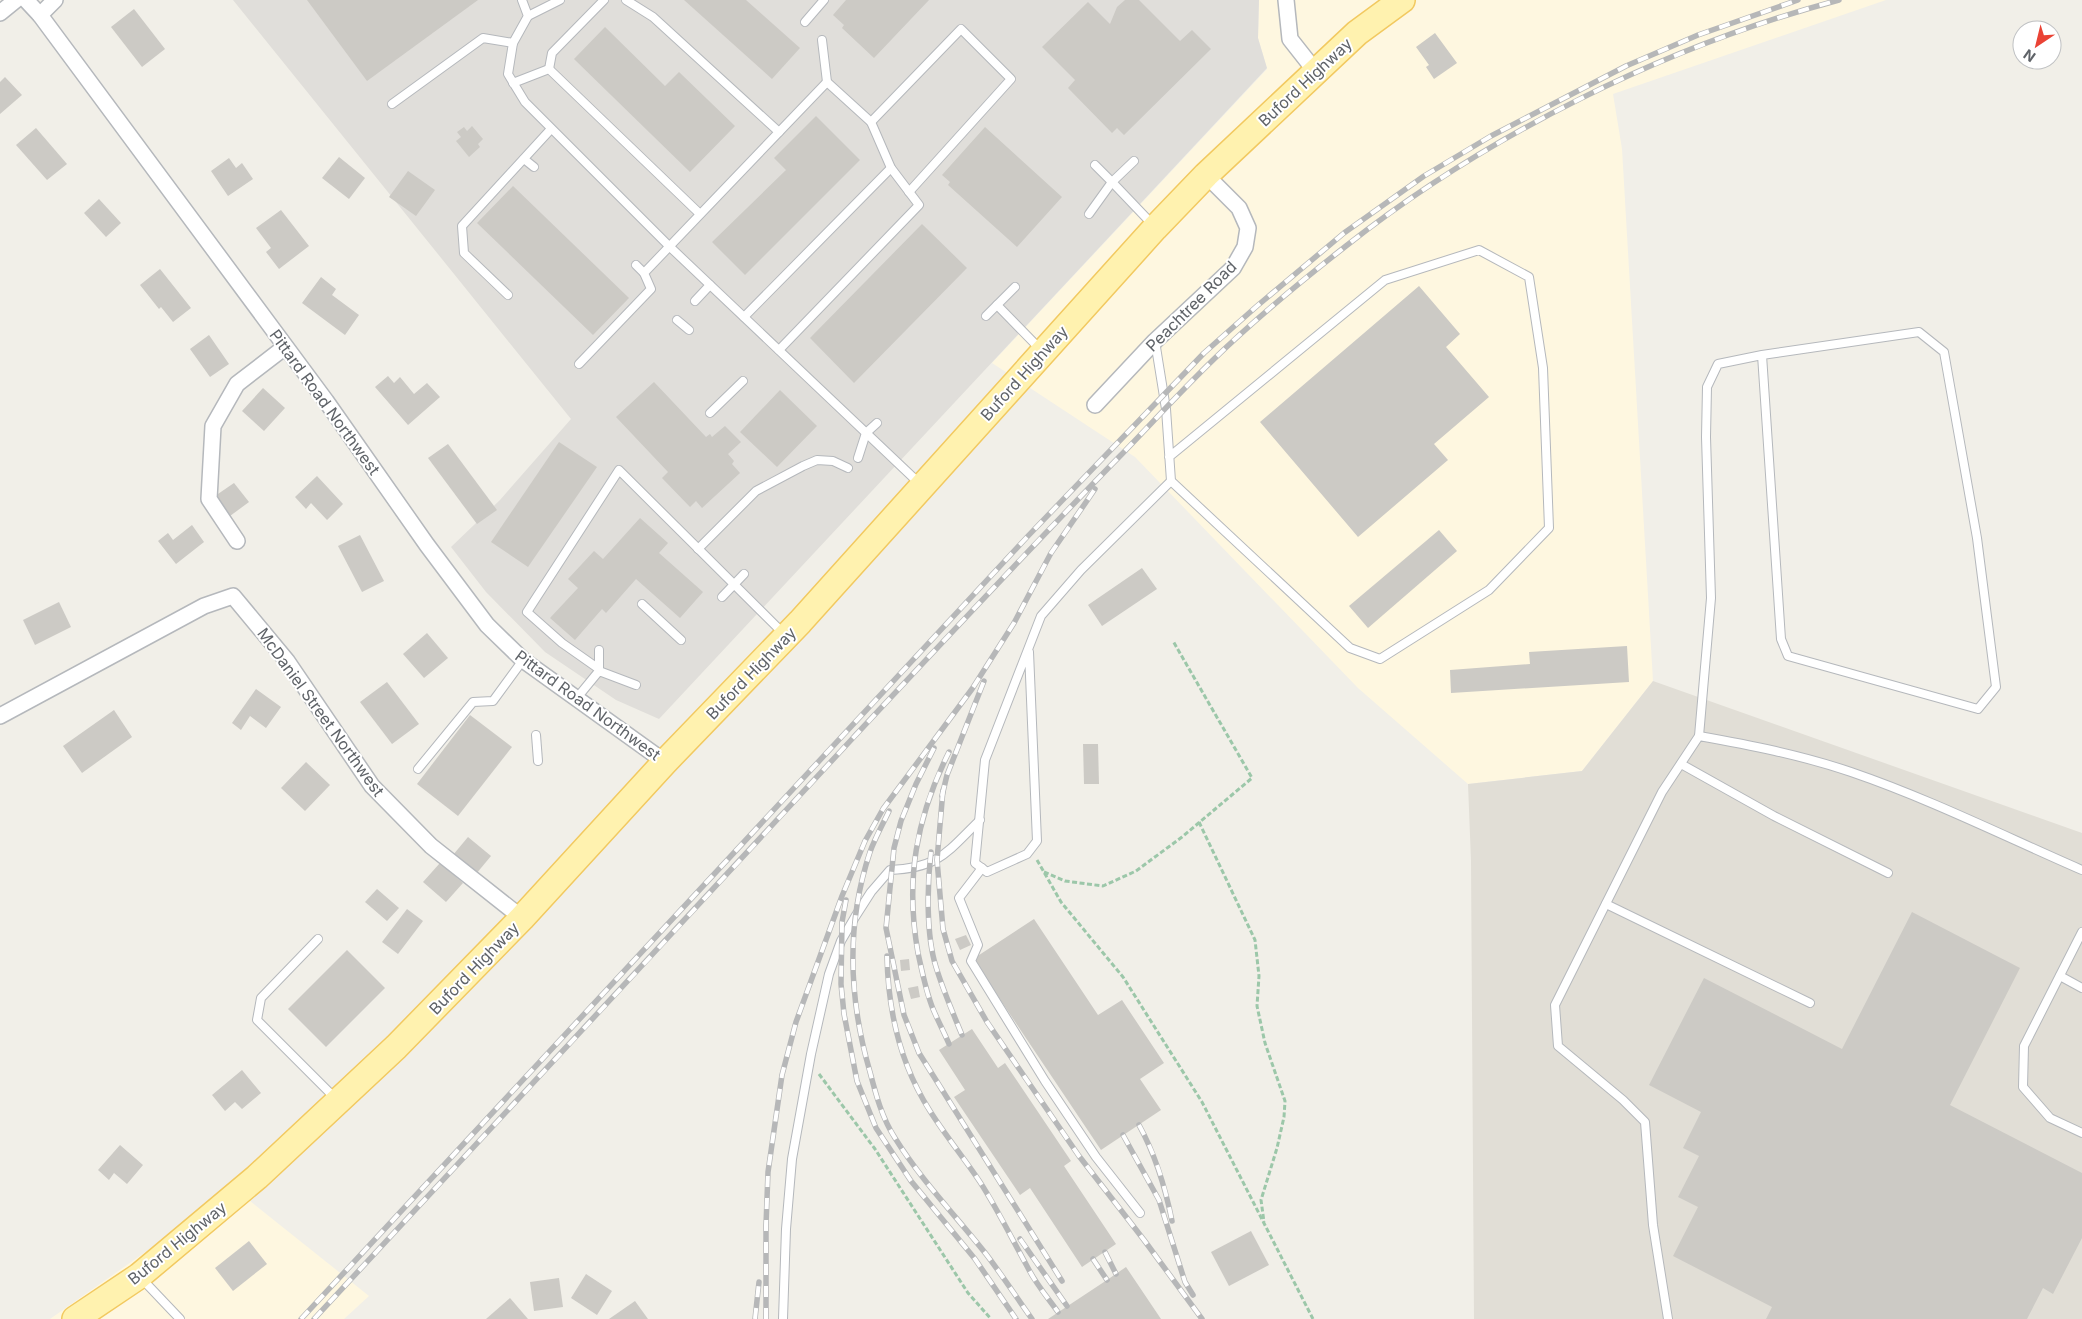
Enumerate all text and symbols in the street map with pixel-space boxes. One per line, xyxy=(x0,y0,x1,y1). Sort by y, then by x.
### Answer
north arrow xyxy=(2012,20,2062,70)
street label: Buford Highway xyxy=(1254,33,1356,131)
text: N xyxy=(2020,46,2039,66)
street label: Peachtree Road xyxy=(1142,257,1240,355)
street label: Buford Highway xyxy=(976,321,1072,425)
street label: Pittard Road Northwest xyxy=(266,325,384,479)
street label: Buford Highway xyxy=(702,623,800,723)
street label: McDaniel Street Northwest xyxy=(253,624,389,800)
street label: Pittard Road Northwest xyxy=(511,646,665,764)
street label: Buford Highway xyxy=(425,918,523,1018)
street label: Buford Highway xyxy=(124,1197,230,1289)

